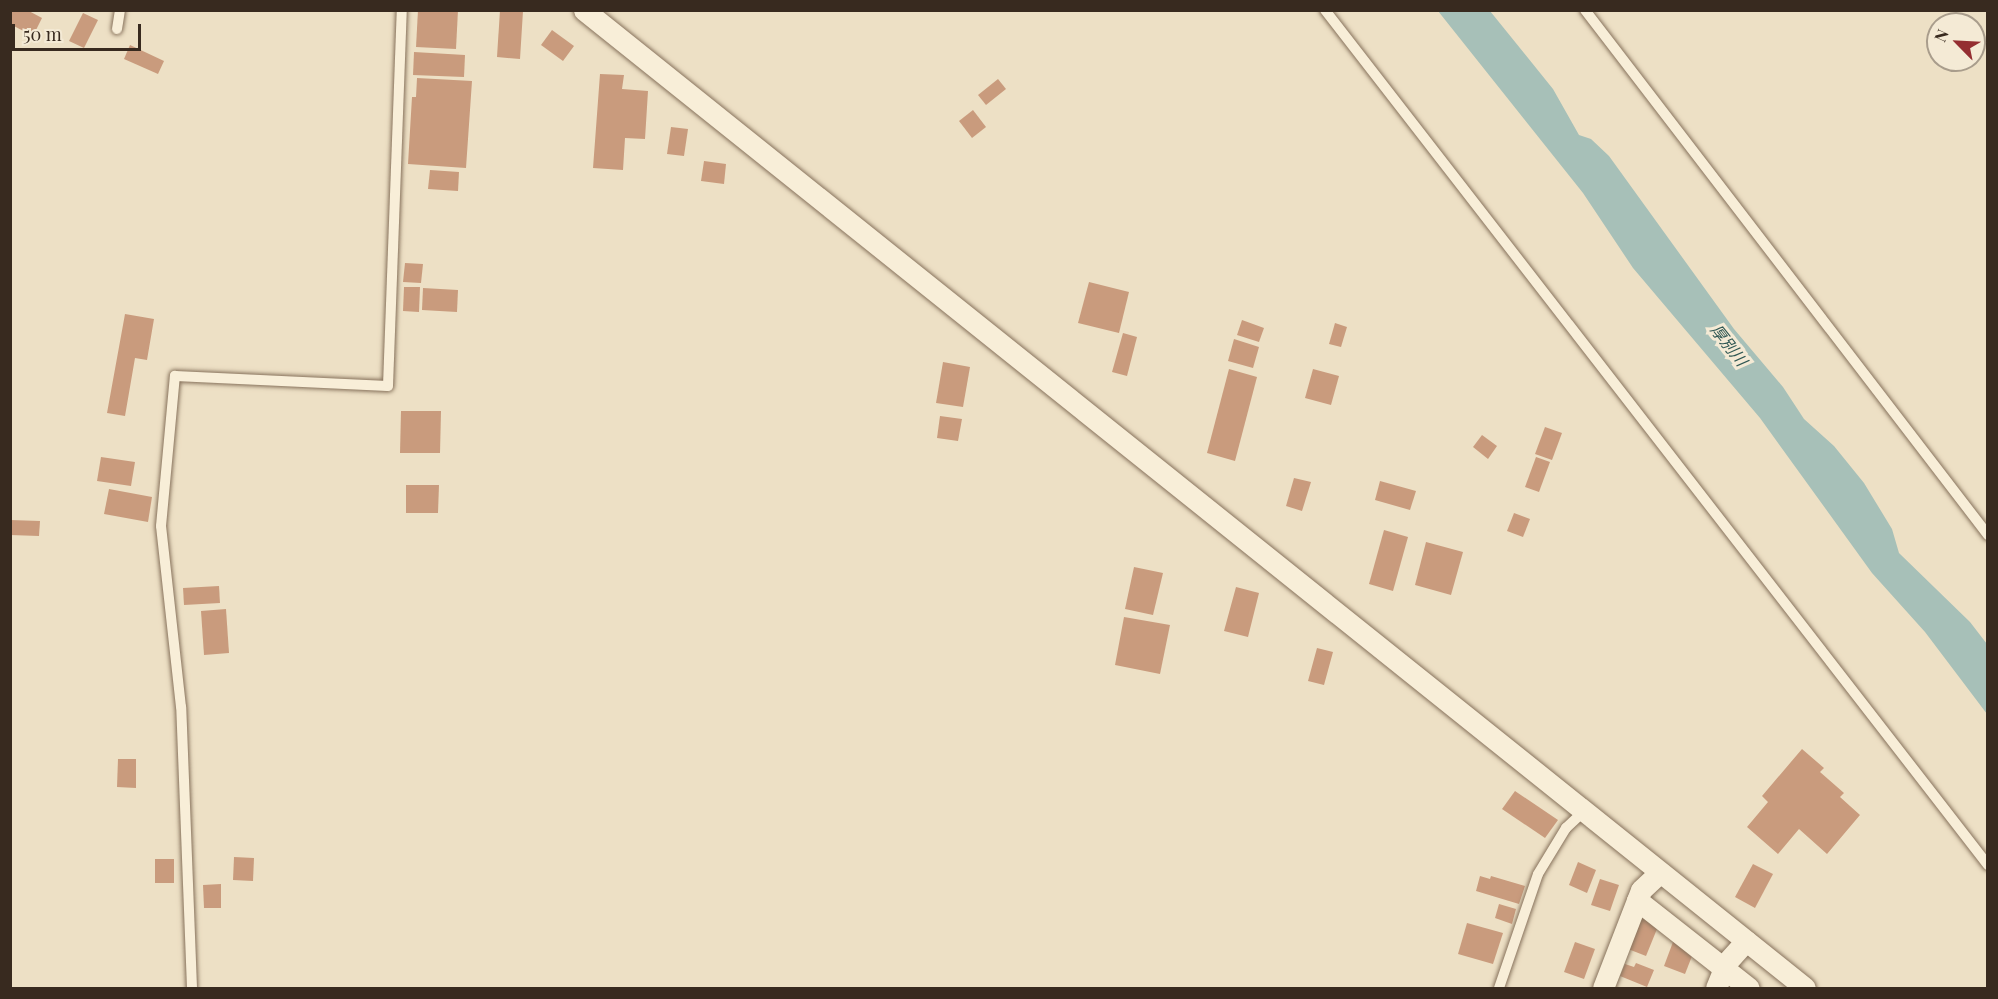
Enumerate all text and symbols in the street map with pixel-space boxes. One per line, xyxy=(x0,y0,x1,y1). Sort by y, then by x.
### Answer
scale bar xyxy=(15,12,144,50)
north arrow xyxy=(1926,12,1986,72)
text: 50 m xyxy=(23,22,62,46)
text: N xyxy=(1929,26,1953,45)
water label: 厚別川 xyxy=(1707,320,1751,370)

